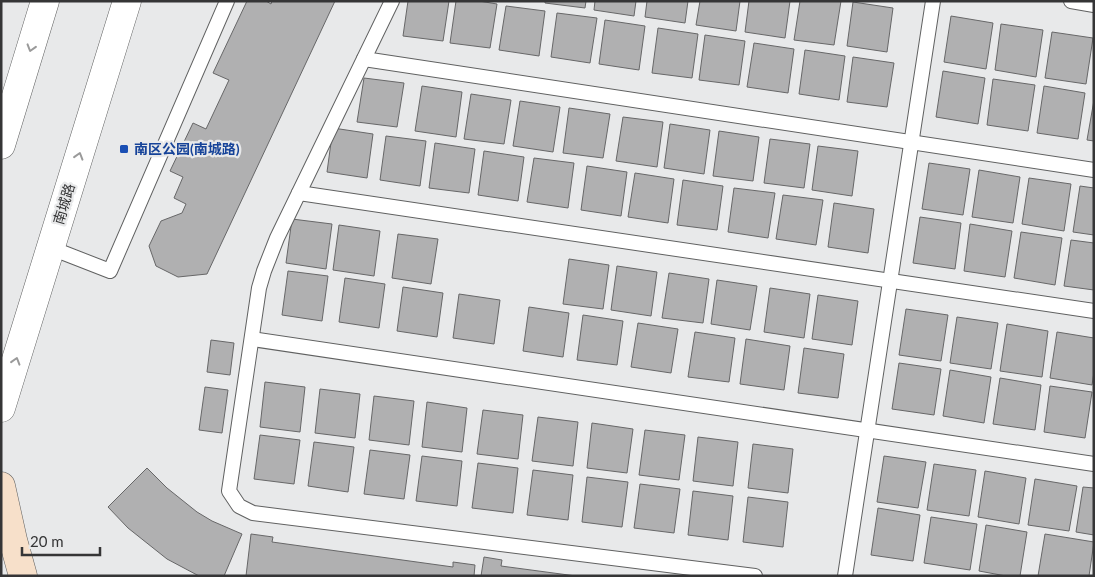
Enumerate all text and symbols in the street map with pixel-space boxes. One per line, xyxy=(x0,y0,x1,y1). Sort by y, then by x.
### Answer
one-way arrow xyxy=(26,43,36,52)
place label: 南区公园(南城路) xyxy=(134,140,240,157)
marker: 南区公园(南城路) xyxy=(118,143,130,155)
one-way arrow xyxy=(74,152,84,160)
street label: 南城路 xyxy=(49,181,78,226)
one-way arrow xyxy=(10,357,20,366)
scale bar xyxy=(22,524,100,556)
text: 20 m xyxy=(30,532,64,550)

